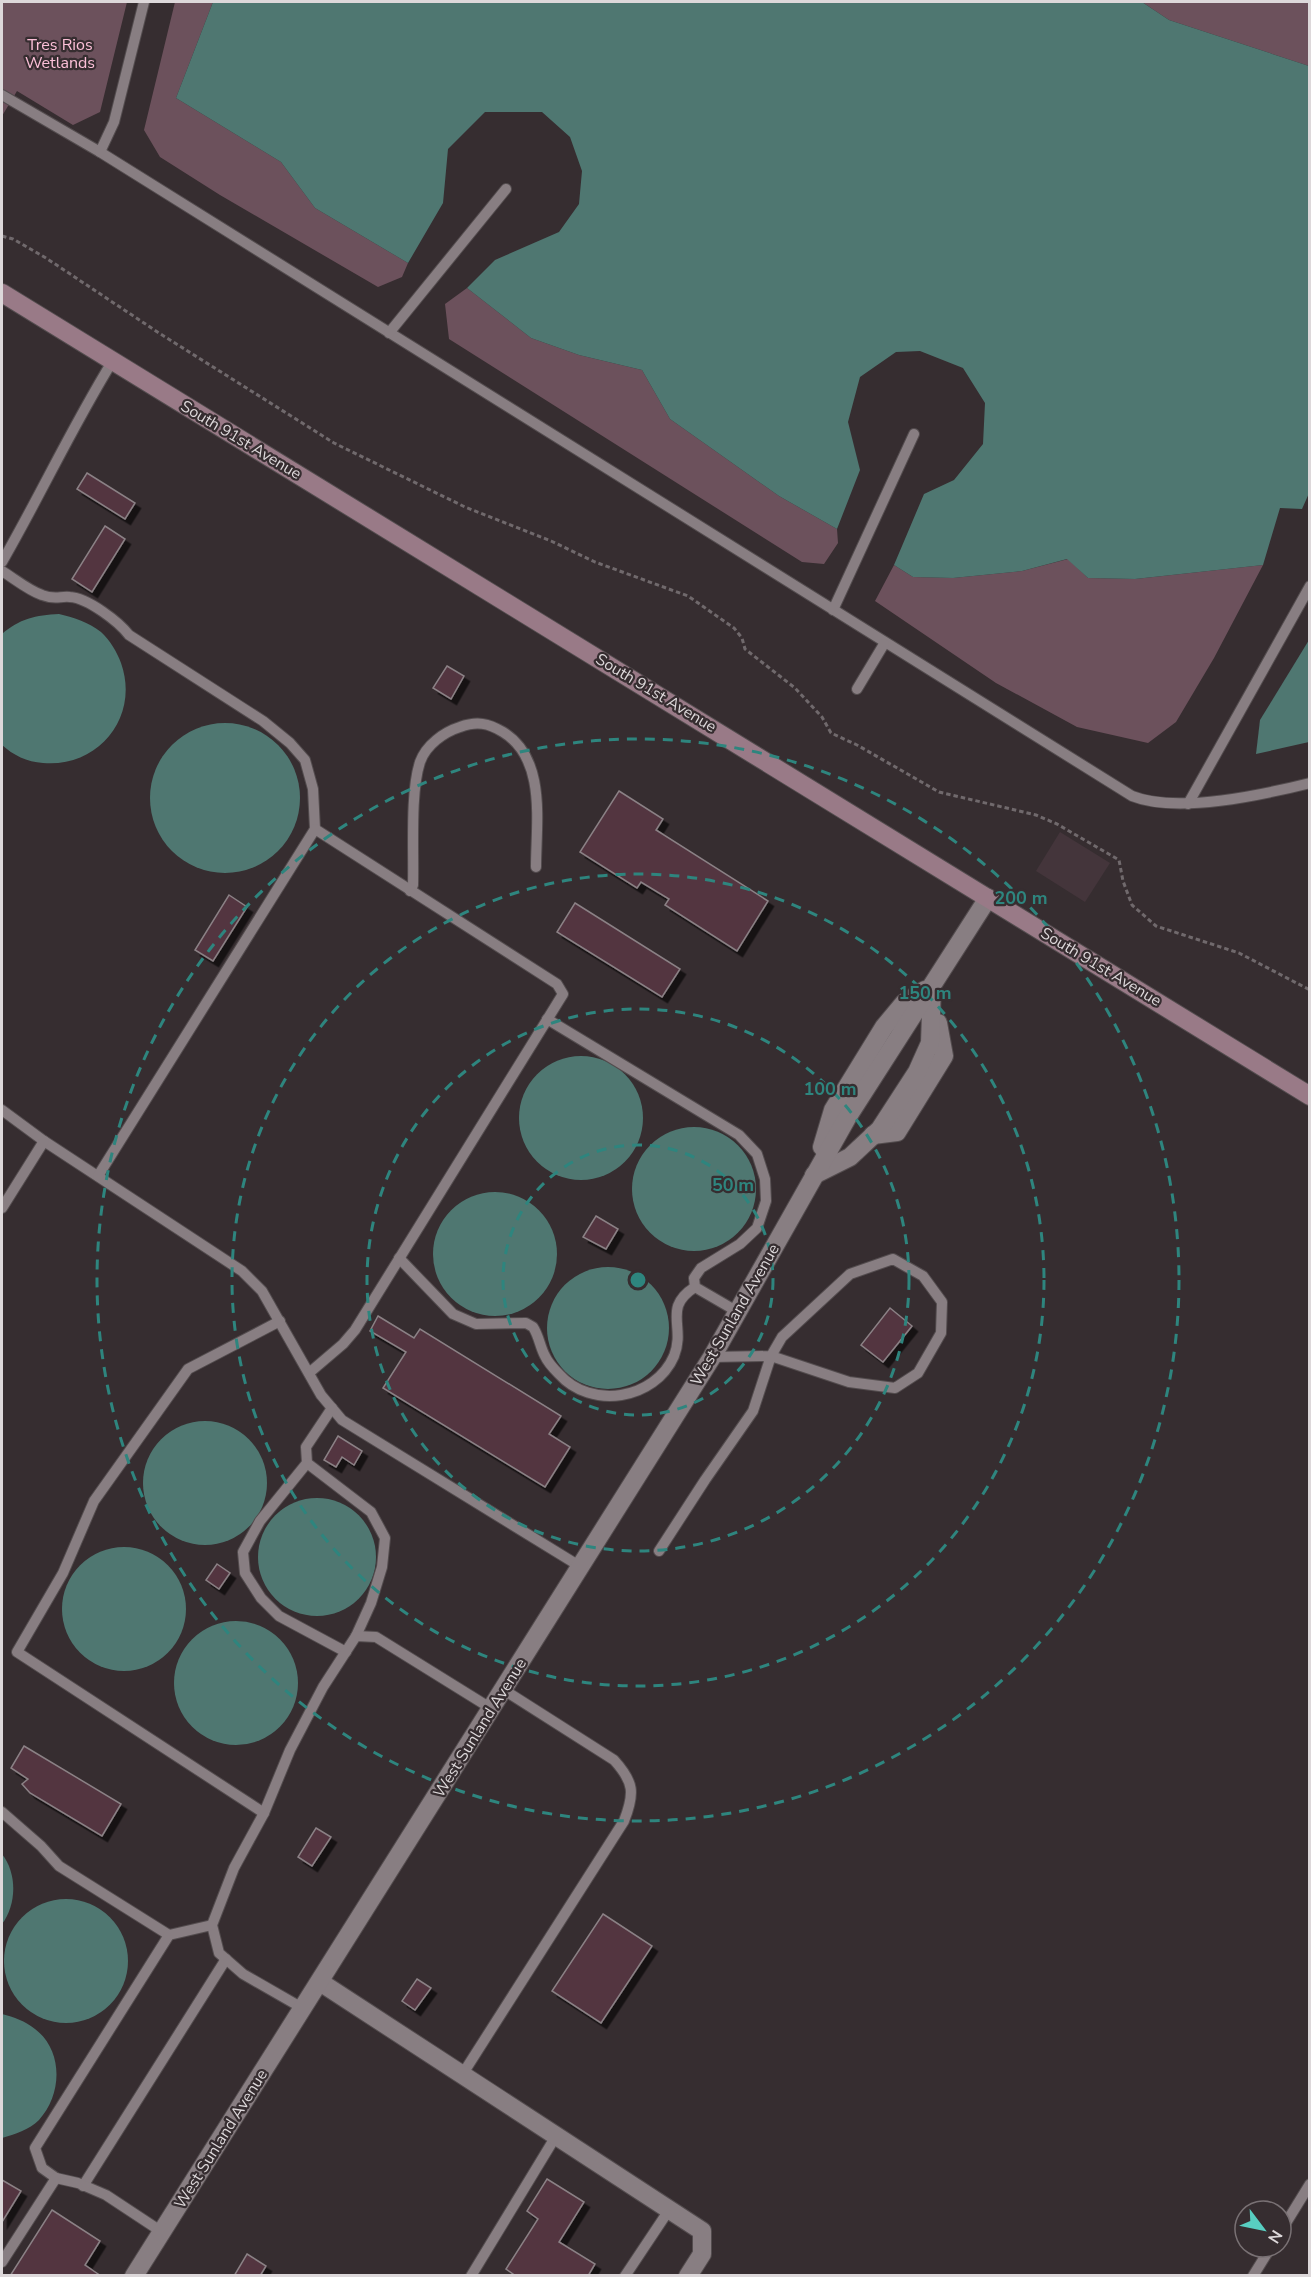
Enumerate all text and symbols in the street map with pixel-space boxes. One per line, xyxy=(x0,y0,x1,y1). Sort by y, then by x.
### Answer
park label: Tres Rios Wetlands xyxy=(25,34,95,74)
street label: South 91st Avenue xyxy=(176,395,306,485)
street label: South 91st Avenue xyxy=(591,648,721,738)
text: 200 m xyxy=(994,886,1048,910)
street label: South 91st Avenue xyxy=(1036,922,1166,1012)
text: 150 m xyxy=(898,981,952,1005)
text: 100 m xyxy=(803,1077,857,1101)
text: 50 m xyxy=(712,1173,754,1197)
street label: West Sunland Avenue xyxy=(685,1240,785,1390)
centre of rings xyxy=(628,1270,648,1290)
street label: West Sunland Avenue xyxy=(428,1654,532,1802)
street label: West Sunland Avenue xyxy=(169,2065,273,2213)
north arrow xyxy=(1233,2199,1293,2259)
text: N xyxy=(1262,2226,1287,2247)

